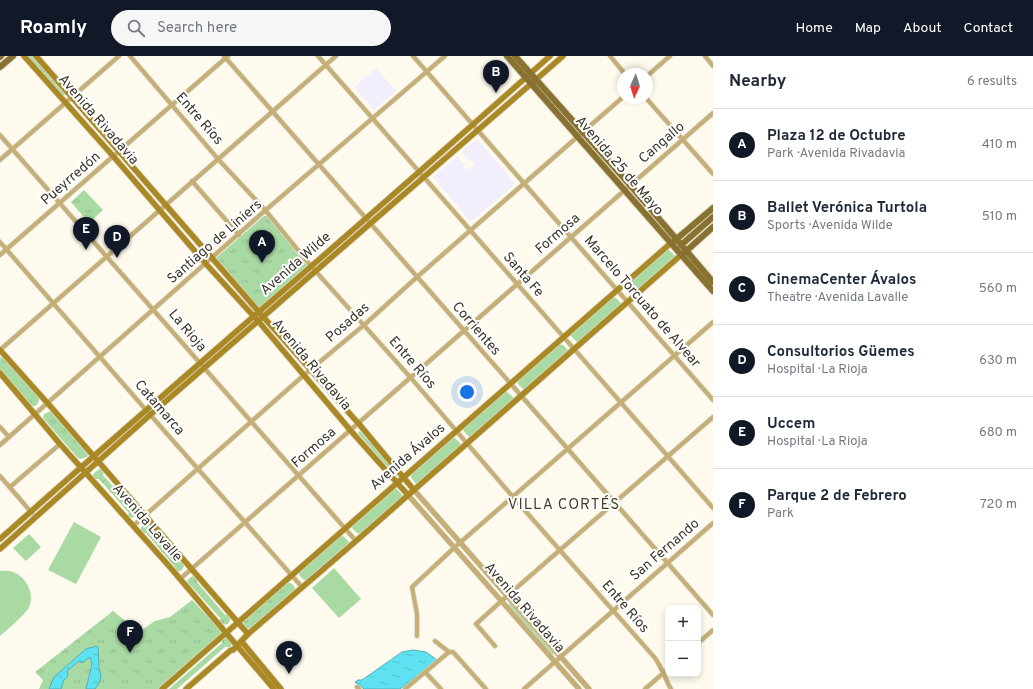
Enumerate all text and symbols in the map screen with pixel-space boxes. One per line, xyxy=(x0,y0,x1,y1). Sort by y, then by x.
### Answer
search box xyxy=(111,10,391,46)
text: Roamly xyxy=(20,16,87,40)
icon: search xyxy=(125,17,147,39)
text: Search here xyxy=(157,19,237,38)
text: Home xyxy=(796,20,833,37)
text: Map xyxy=(855,20,881,37)
text: About xyxy=(903,20,942,37)
text: Contact xyxy=(964,20,1013,37)
pin: B xyxy=(483,60,509,93)
north arrow xyxy=(617,68,653,104)
street label: Avenida Rivadavia xyxy=(54,71,142,169)
text: Nearby xyxy=(729,71,786,93)
text: 6 results xyxy=(967,74,1017,90)
street label: Entre Ríos xyxy=(172,89,226,149)
street label: Avenida 25 de Mayo xyxy=(571,113,667,219)
street label: Cangallo xyxy=(636,118,689,168)
text: Plaza 12 de Octubre xyxy=(767,127,906,146)
text: A xyxy=(737,137,747,153)
text: 410 m xyxy=(982,137,1017,153)
text: Park · Avenida Rivadavia xyxy=(767,146,905,162)
street label: Pueyrredón xyxy=(38,149,104,209)
street label: Santiago de Liniers xyxy=(164,196,266,288)
text: Ballet Verónica Turtola xyxy=(767,199,927,218)
text: B xyxy=(738,209,746,225)
text: 510 m xyxy=(982,209,1017,225)
street label: Formosa xyxy=(532,210,584,258)
pin: E xyxy=(73,217,99,250)
text: Sports · Avenida Wilde xyxy=(767,218,893,234)
pin: D xyxy=(104,225,130,258)
street label: Avenida Wilde xyxy=(257,229,335,299)
pin: A xyxy=(249,230,275,263)
street label: Marcelo Torcuato de Alvear xyxy=(580,233,704,372)
street label: Santa Fe xyxy=(499,249,547,301)
text: CinemaCenter Ávalos xyxy=(767,271,916,290)
text: C xyxy=(738,281,746,297)
text: 560 m xyxy=(979,281,1017,297)
text: Theatre · Avenida Lavalle xyxy=(767,290,908,306)
street label: Posadas xyxy=(323,299,373,347)
street label: Corrientes xyxy=(448,299,504,359)
street label: La Rioja xyxy=(164,306,210,356)
street label: Avenida Rivadavia xyxy=(268,316,354,414)
street label: Entre Ríos xyxy=(385,333,439,393)
text: Consultorios Güemes xyxy=(767,343,915,362)
text: D xyxy=(737,353,747,369)
text: 630 m xyxy=(979,353,1017,369)
text: Hospital · La Rioja xyxy=(767,362,868,378)
street label: Catamarca xyxy=(130,377,188,439)
your location xyxy=(457,382,477,402)
text: Uccem xyxy=(767,415,815,434)
street label: Avenida Ávalos xyxy=(366,419,449,494)
street label: Formosa xyxy=(288,424,340,472)
text: E xyxy=(738,425,746,441)
text: 680 m xyxy=(979,425,1017,441)
text: Hospital · La Rioja xyxy=(767,434,868,450)
street label: Avenida Lavalle xyxy=(108,481,186,565)
text: Parque 2 de Febrero xyxy=(767,487,907,506)
district label: VILLA CORTÉS xyxy=(508,495,620,515)
text: F xyxy=(738,497,746,513)
text: 720 m xyxy=(980,497,1017,513)
text: Park xyxy=(767,506,794,522)
street label: San Fernando xyxy=(627,515,703,585)
street label: Avenida Rivadavia xyxy=(480,559,568,657)
street label: Entre Ríos xyxy=(598,577,652,637)
map controls xyxy=(665,605,701,677)
button: + xyxy=(665,605,701,641)
pin: F xyxy=(117,620,143,653)
pin: C xyxy=(276,641,302,674)
button: − xyxy=(665,641,701,677)

